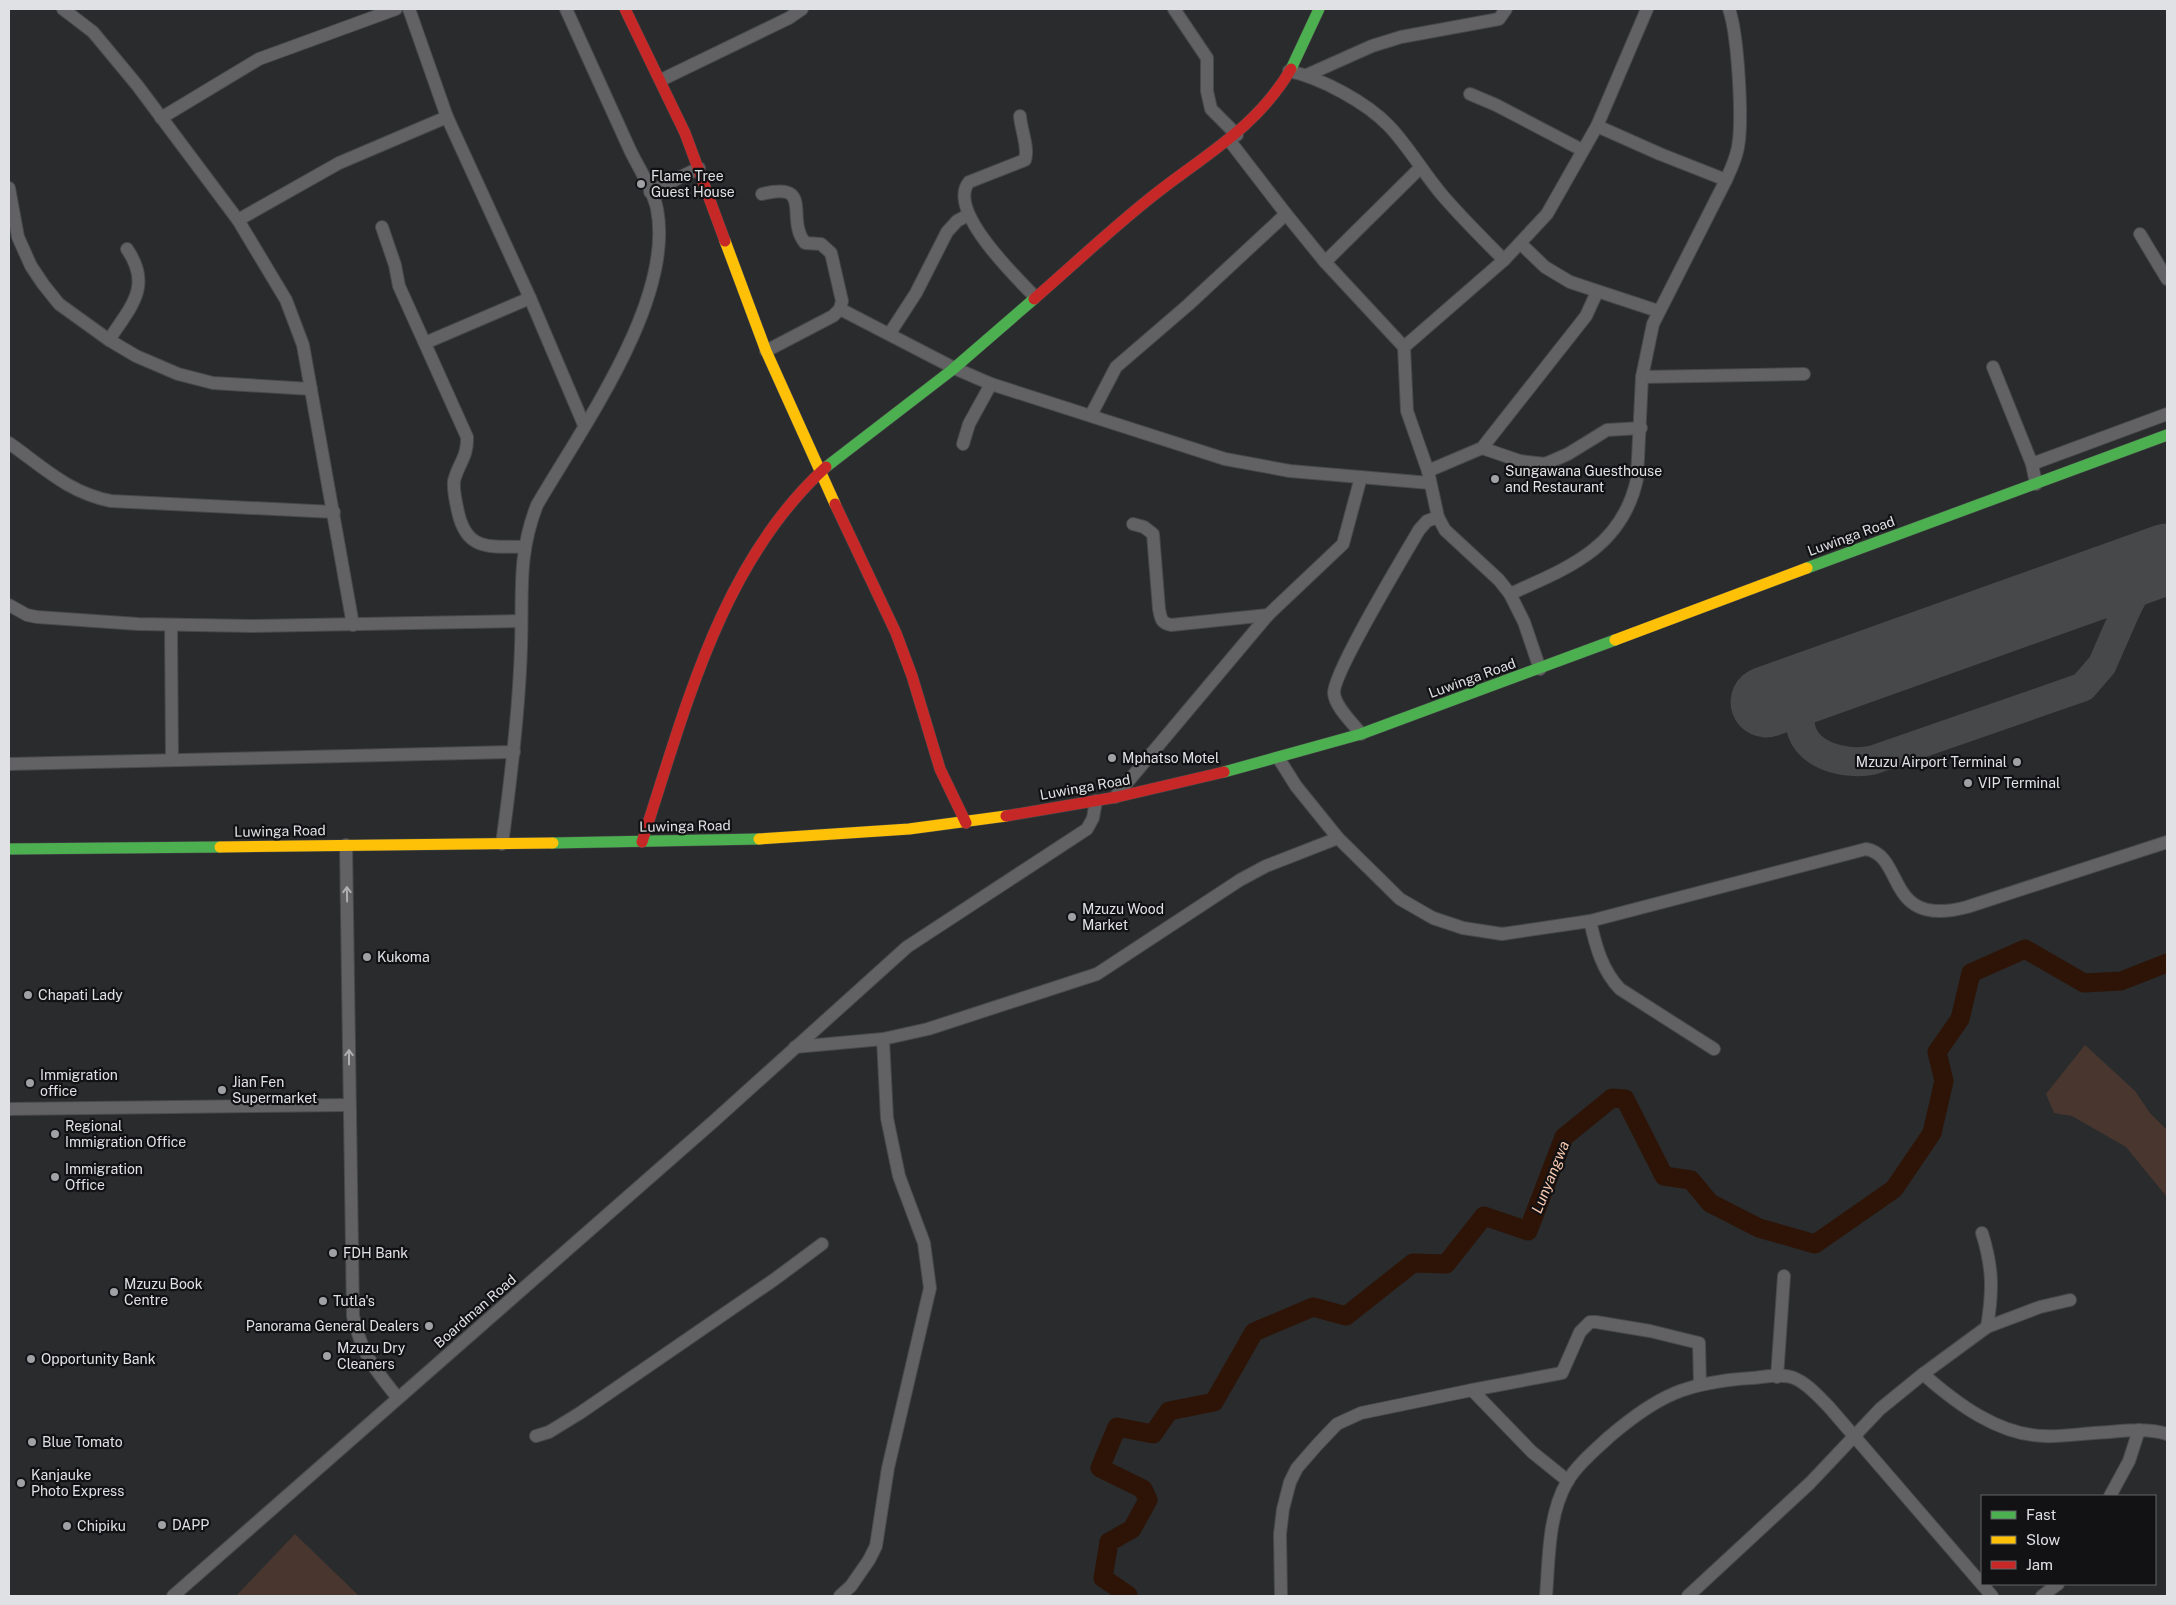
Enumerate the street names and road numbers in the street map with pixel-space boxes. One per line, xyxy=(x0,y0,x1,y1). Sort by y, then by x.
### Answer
street label: Luwinga Road xyxy=(1805,513,1897,559)
street label: Luwinga Road xyxy=(1426,655,1518,701)
street label: Luwinga Road xyxy=(1039,771,1131,803)
street label: Luwinga Road xyxy=(639,817,731,835)
street label: Luwinga Road xyxy=(234,822,326,840)
street label: Boardman Road xyxy=(431,1271,519,1351)

